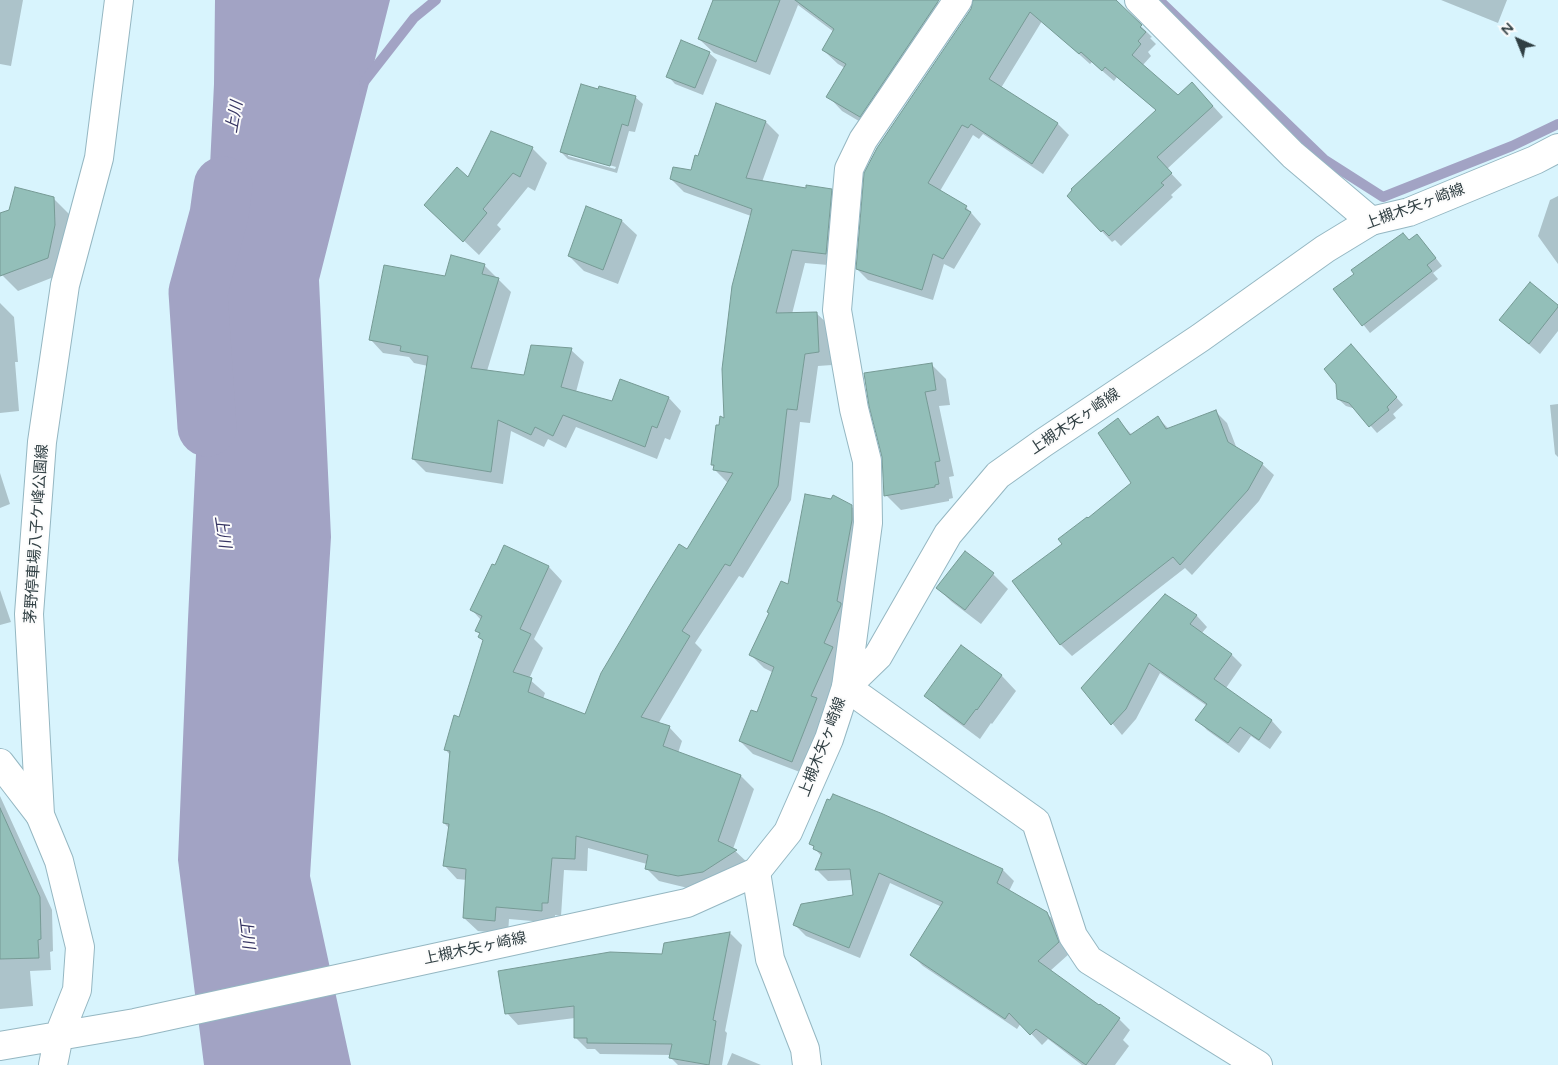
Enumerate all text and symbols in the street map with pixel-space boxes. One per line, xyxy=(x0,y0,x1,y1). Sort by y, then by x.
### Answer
north arrow xyxy=(1493,15,1543,65)
text: N xyxy=(1497,19,1517,39)
water label: 上川 xyxy=(223,100,247,134)
street label: 上槻木矢ヶ崎線 xyxy=(1363,181,1467,233)
street label: 上槻木矢ヶ崎線 xyxy=(1026,385,1124,459)
street label: 茅野停車場八子ケ峰公園線 xyxy=(22,444,52,624)
water label: 上川 xyxy=(210,515,234,549)
street label: 上槻木矢ヶ崎線 xyxy=(796,695,850,799)
water label: 上川 xyxy=(235,916,257,950)
street label: 上槻木矢ヶ崎線 xyxy=(422,929,528,969)

